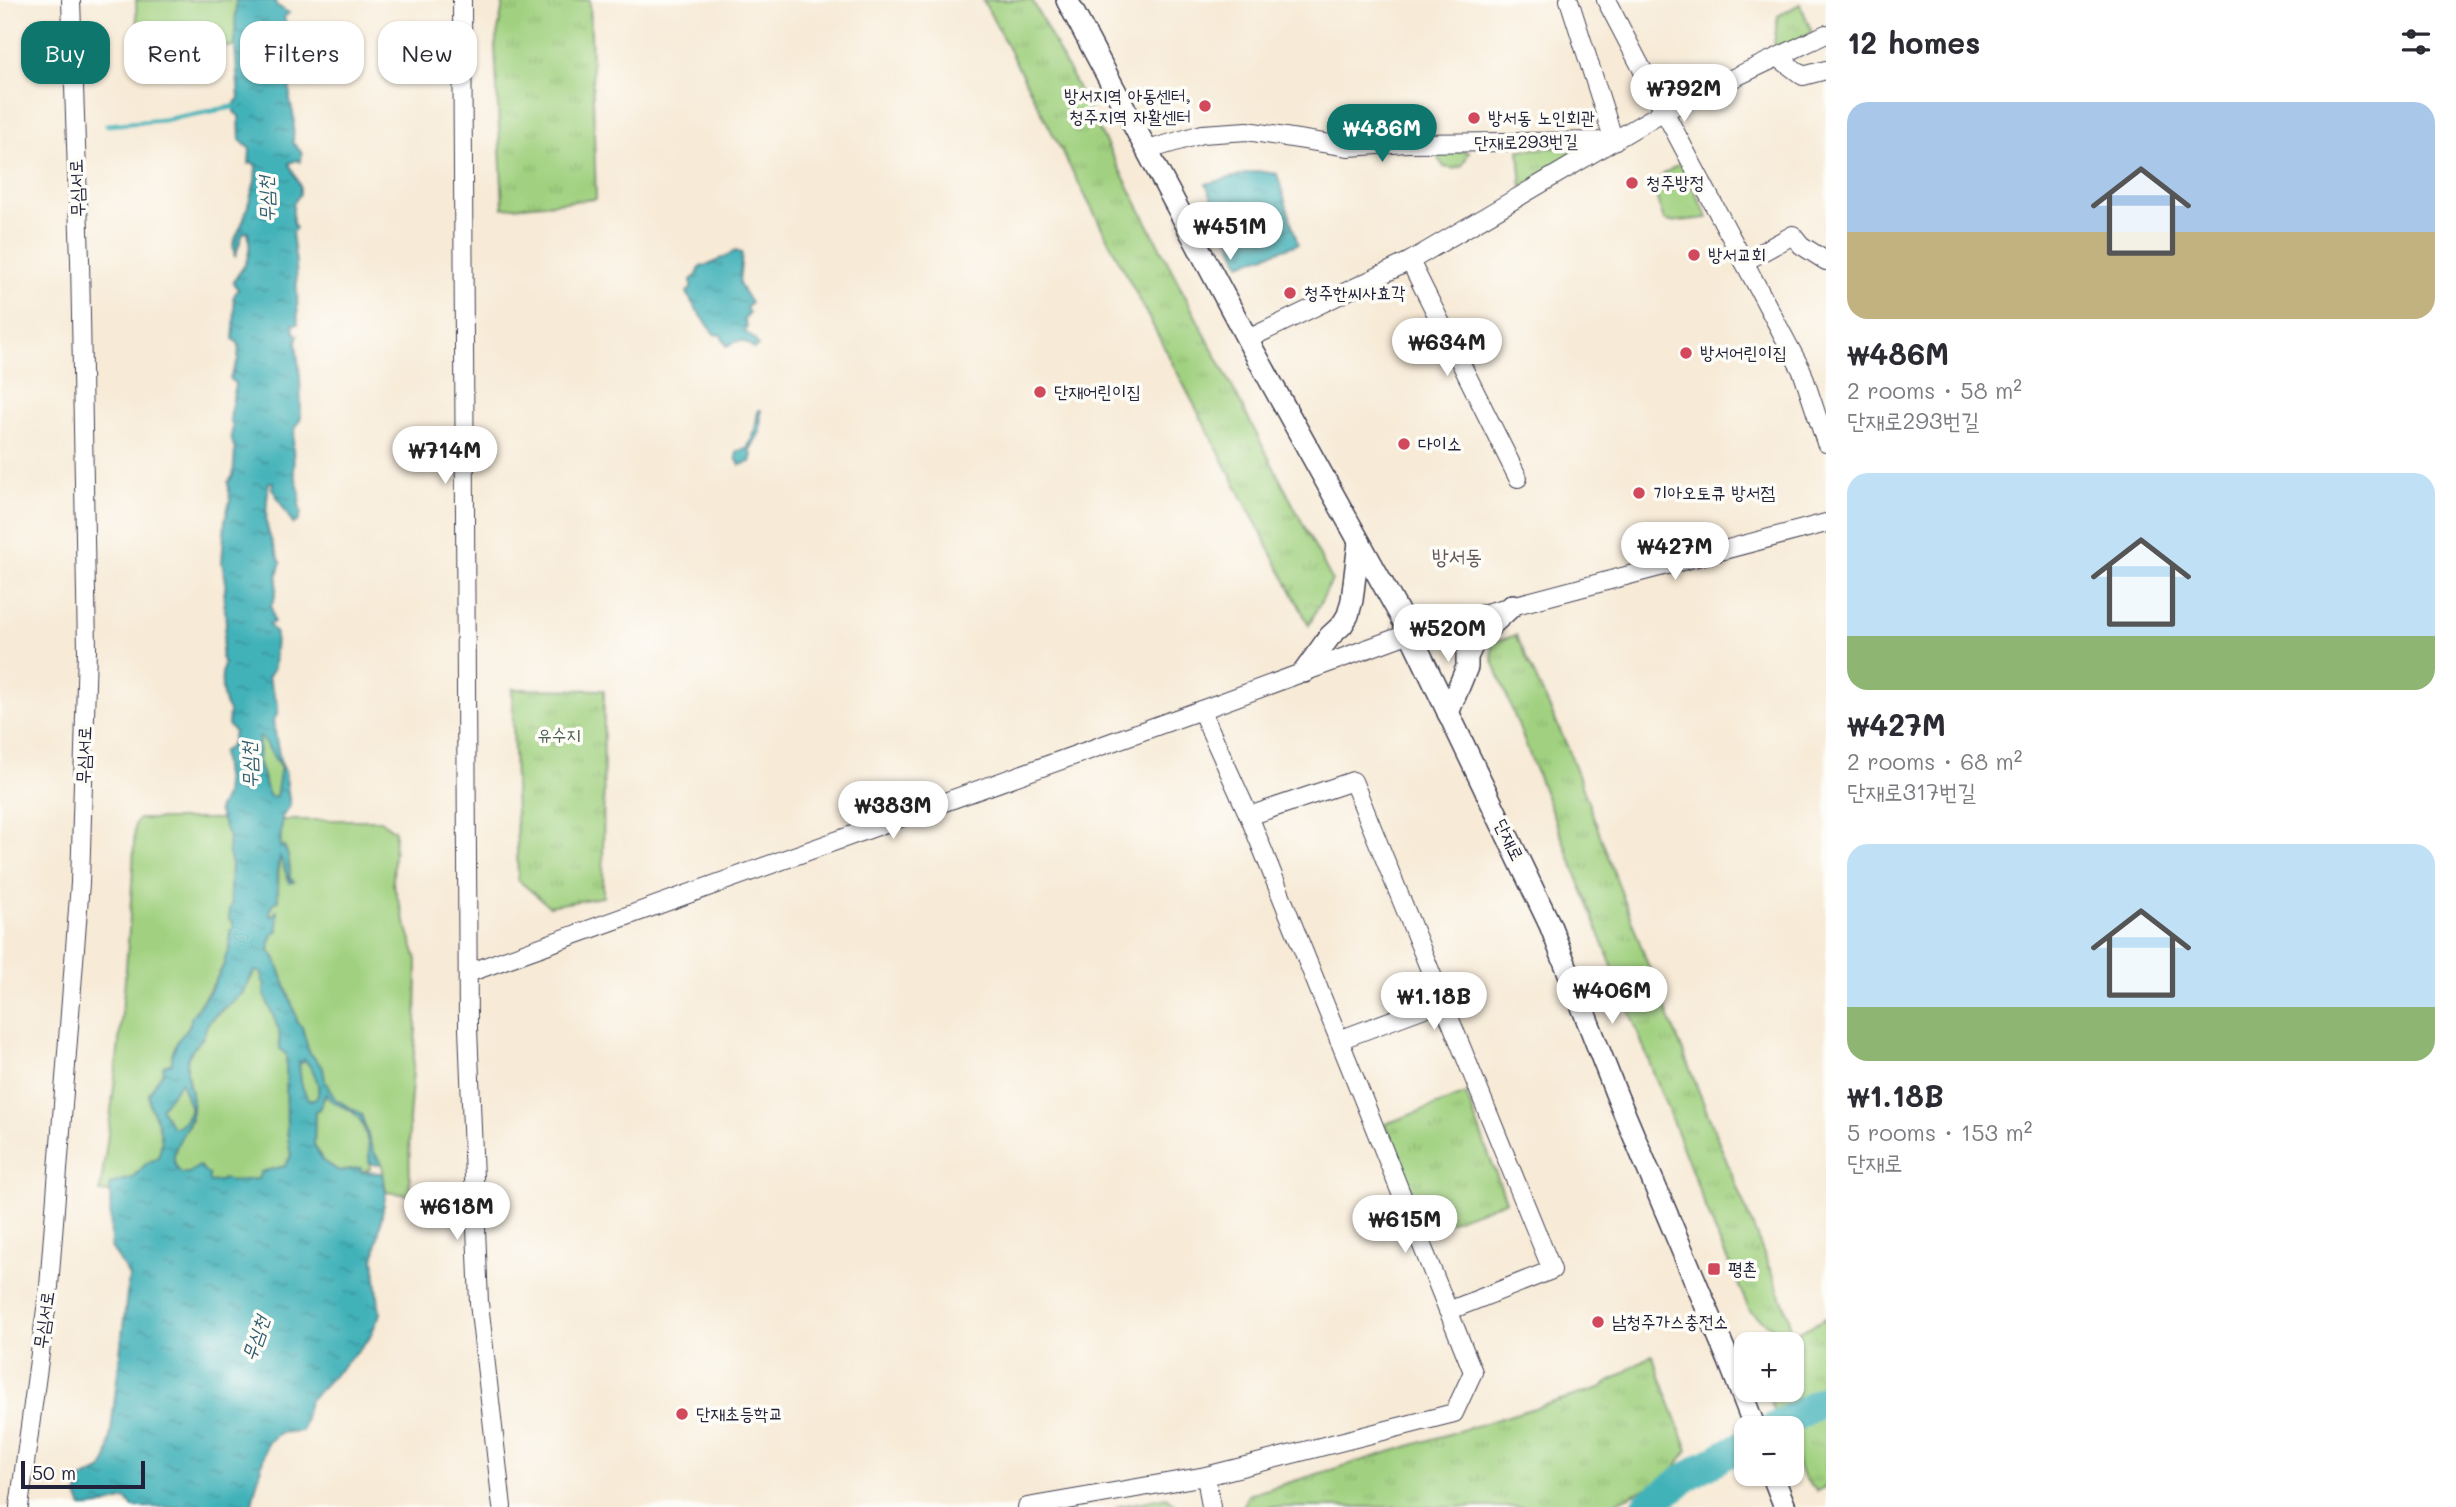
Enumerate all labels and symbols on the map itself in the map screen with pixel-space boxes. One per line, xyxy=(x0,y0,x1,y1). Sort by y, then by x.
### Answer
pin: ₩792M xyxy=(1635,64,1733,124)
place label: 방서지역 아동센터, 청주지역 자활센터 xyxy=(1064,83,1191,128)
marker: 방서지역 아동센터, 청주지역 자활센터 xyxy=(1197,98,1213,114)
pin: ₩486M xyxy=(1333,104,1431,164)
place label: 방서동 노인회관 xyxy=(1488,105,1595,129)
marker: 방서동 노인회관 xyxy=(1466,110,1482,126)
street label: 단재로293번길 xyxy=(1474,128,1579,154)
street label: 무심서로 xyxy=(63,159,89,217)
place label: 청주방정 xyxy=(1646,170,1704,194)
water label: 무심천 xyxy=(252,174,279,222)
marker: 청주방정 xyxy=(1624,175,1640,191)
pin: ₩451M xyxy=(1181,202,1279,262)
place label: 방서교회 xyxy=(1708,242,1766,266)
marker: 방서교회 xyxy=(1686,247,1702,263)
place label: 청주한씨사효각 xyxy=(1304,280,1406,304)
marker: 청주한씨사효각 xyxy=(1282,285,1298,301)
pin: ₩634M xyxy=(1398,318,1496,378)
place label: 방서어린이집 xyxy=(1700,340,1787,364)
marker: 방서어린이집 xyxy=(1678,345,1694,361)
place label: 단재어린이집 xyxy=(1054,379,1141,403)
marker: 단재어린이집 xyxy=(1032,384,1048,400)
pin: ₩714M xyxy=(396,426,494,486)
place label: 다이소 xyxy=(1418,431,1461,455)
marker: 다이소 xyxy=(1396,436,1412,452)
place label: 기아오토큐 방서점 xyxy=(1653,480,1775,504)
marker: 기아오토큐 방서점 xyxy=(1631,485,1647,501)
pin: ₩427M xyxy=(1626,522,1724,582)
district label: 방서동 xyxy=(1432,542,1482,569)
pin: ₩520M xyxy=(1399,604,1497,664)
park label: 유수지 xyxy=(537,722,581,746)
street label: 무심서로 xyxy=(70,726,96,784)
water label: 무심천 xyxy=(235,740,262,788)
pin: ₩383M xyxy=(844,782,942,841)
street label: 단재로 xyxy=(1490,815,1530,864)
pin: ₩406M xyxy=(1563,967,1661,1026)
pin: ₩1.18B xyxy=(1377,972,1491,1032)
pin: ₩618M xyxy=(408,1182,506,1242)
pin: ₩615M xyxy=(1356,1196,1454,1255)
place label: 평촌 xyxy=(1728,1256,1757,1280)
marker: 평촌 xyxy=(1706,1261,1722,1277)
street label: 무심서로 xyxy=(27,1290,59,1350)
place label: 남청주가스충전소 xyxy=(1612,1309,1728,1333)
water label: 무심천 xyxy=(235,1310,274,1364)
marker: 남청주가스충전소 xyxy=(1590,1314,1606,1330)
place label: 단재초등학교 xyxy=(696,1401,783,1425)
marker: 단재초등학교 xyxy=(674,1406,690,1422)
scale bar xyxy=(21,1458,145,1490)

